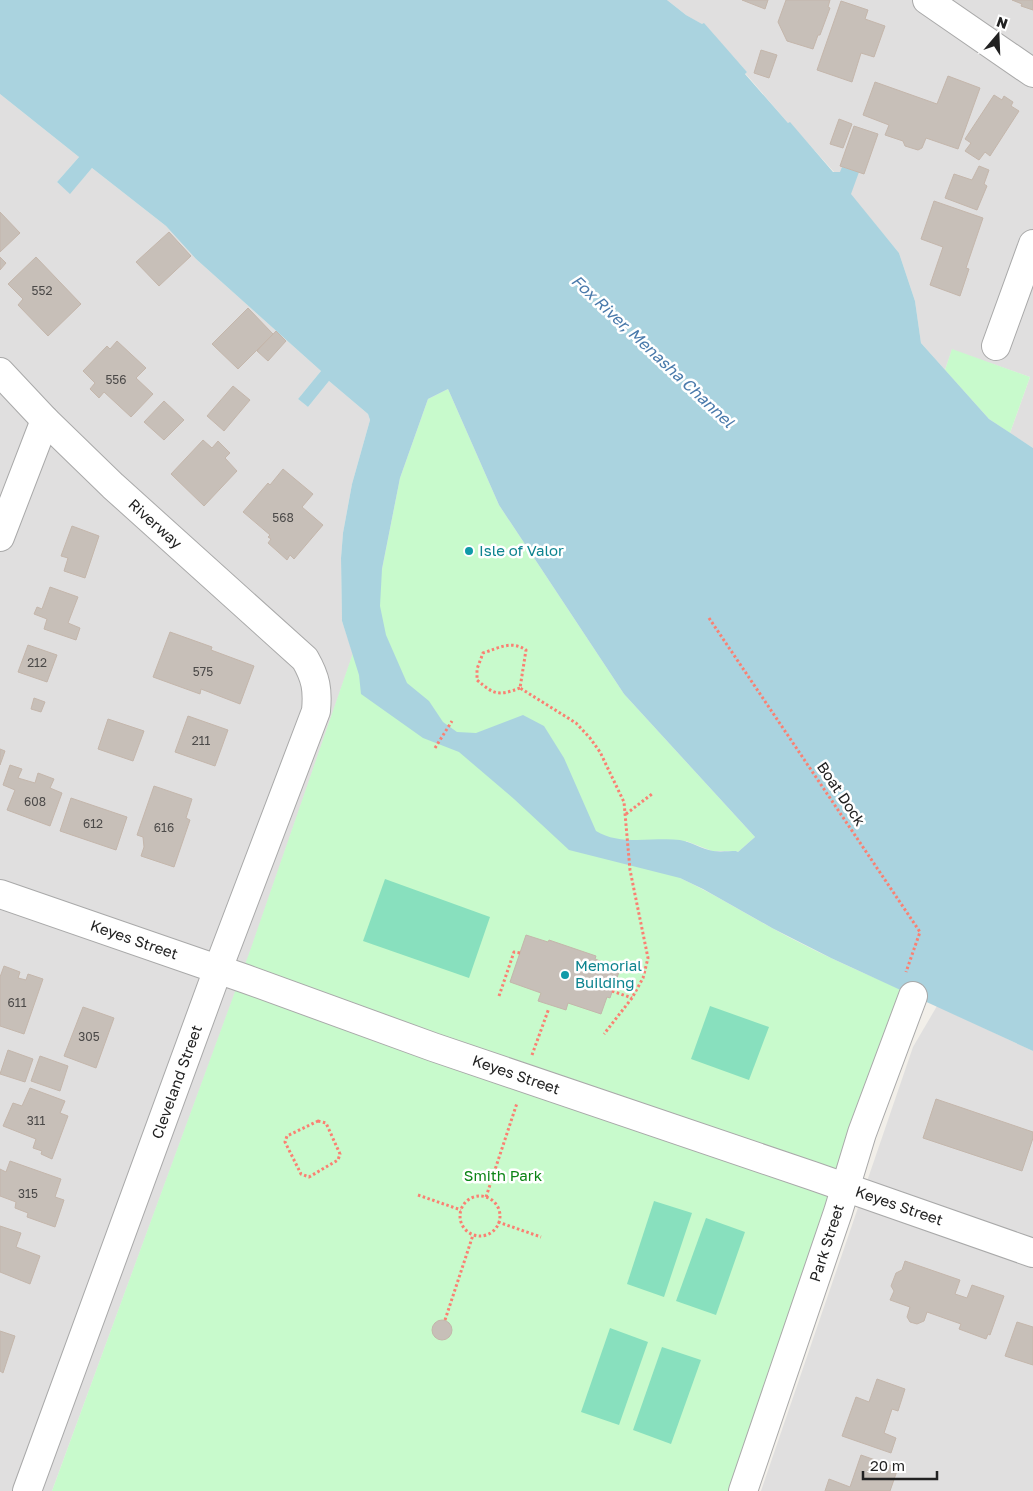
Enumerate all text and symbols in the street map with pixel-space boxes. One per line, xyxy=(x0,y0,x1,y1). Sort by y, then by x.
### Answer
north arrow xyxy=(973,10,1023,60)
text: N xyxy=(995,12,1010,32)
water label: Fox River, Menasha Channel xyxy=(568,270,739,432)
house number: 552 xyxy=(32,283,52,298)
house number: 556 xyxy=(105,372,127,387)
street label: Riverway xyxy=(125,495,187,552)
house number: 568 xyxy=(272,510,294,525)
place label: Isle of Valor xyxy=(479,541,564,559)
marker: Isle of Valor xyxy=(463,545,475,557)
house number: 212 xyxy=(27,655,47,670)
house number: 575 xyxy=(193,664,213,679)
house number: 211 xyxy=(192,733,210,748)
street label: Boat Dock xyxy=(814,758,870,829)
house number: 608 xyxy=(24,794,46,809)
house number: 612 xyxy=(83,816,103,831)
house number: 616 xyxy=(154,820,174,835)
street label: Keyes Street xyxy=(88,916,180,962)
place label: Memorial Building xyxy=(575,956,642,991)
marker: Memorial Building xyxy=(559,969,571,981)
house number: 611 xyxy=(8,995,27,1010)
street label: Cleveland Street xyxy=(147,1022,205,1141)
house number: 305 xyxy=(78,1029,100,1044)
street label: Keyes Street xyxy=(470,1051,562,1097)
house number: 311 xyxy=(27,1113,46,1128)
park label: Smith Park xyxy=(464,1166,543,1184)
street label: Keyes Street xyxy=(853,1182,945,1228)
house number: 315 xyxy=(18,1186,38,1201)
street label: Park Street xyxy=(805,1202,847,1284)
scale bar xyxy=(863,1448,937,1480)
text: 20 m xyxy=(870,1456,905,1474)

